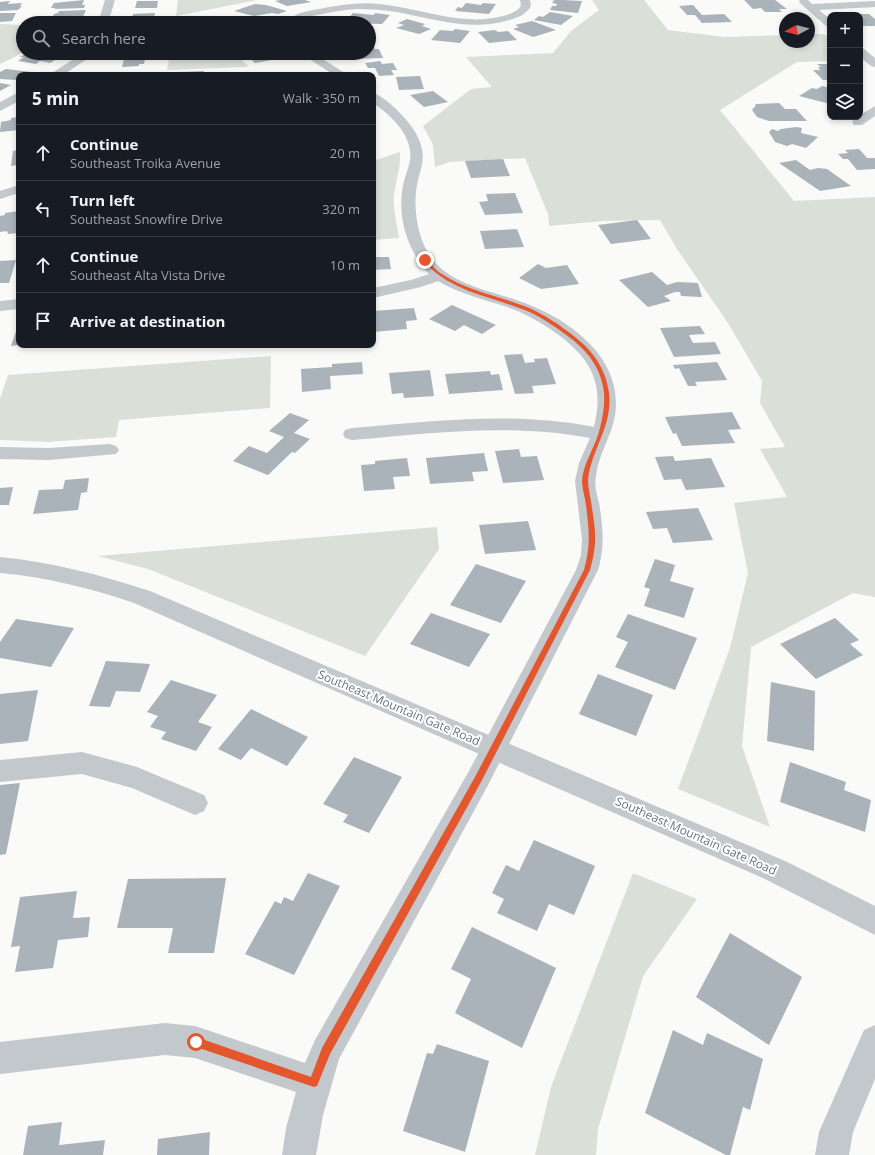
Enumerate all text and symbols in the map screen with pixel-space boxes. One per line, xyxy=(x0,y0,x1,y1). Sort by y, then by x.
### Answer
north arrow xyxy=(779,12,815,48)
map controls xyxy=(827,12,863,120)
button: + xyxy=(827,12,863,48)
search box xyxy=(16,16,376,60)
icon: search xyxy=(30,27,52,49)
text: Search here xyxy=(62,28,146,48)
button: − xyxy=(827,48,863,84)
button: layers xyxy=(827,84,863,120)
text: 5 min xyxy=(32,87,79,110)
text: Walk · 350 m xyxy=(283,89,360,107)
text: Continue xyxy=(70,134,138,154)
icon: ahead xyxy=(32,142,54,164)
text: 20 m xyxy=(330,144,360,162)
text: Southeast Troika Avenue xyxy=(70,154,221,172)
text: Turn left xyxy=(70,190,135,210)
icon: left xyxy=(32,198,54,220)
text: 320 m xyxy=(322,200,360,218)
text: Southeast Snowfire Drive xyxy=(70,210,223,228)
text: Continue xyxy=(70,246,138,266)
route end xyxy=(416,251,434,269)
icon: ahead xyxy=(32,254,54,276)
text: 10 m xyxy=(330,256,360,274)
text: Southeast Alta Vista Drive xyxy=(70,266,225,284)
icon: arrive xyxy=(32,310,54,332)
text: Arrive at destination xyxy=(70,311,225,331)
street label: Southeast Mountain Gate Road xyxy=(315,666,483,749)
street label: Southeast Mountain Gate Road xyxy=(613,792,779,879)
route start xyxy=(187,1033,205,1051)

